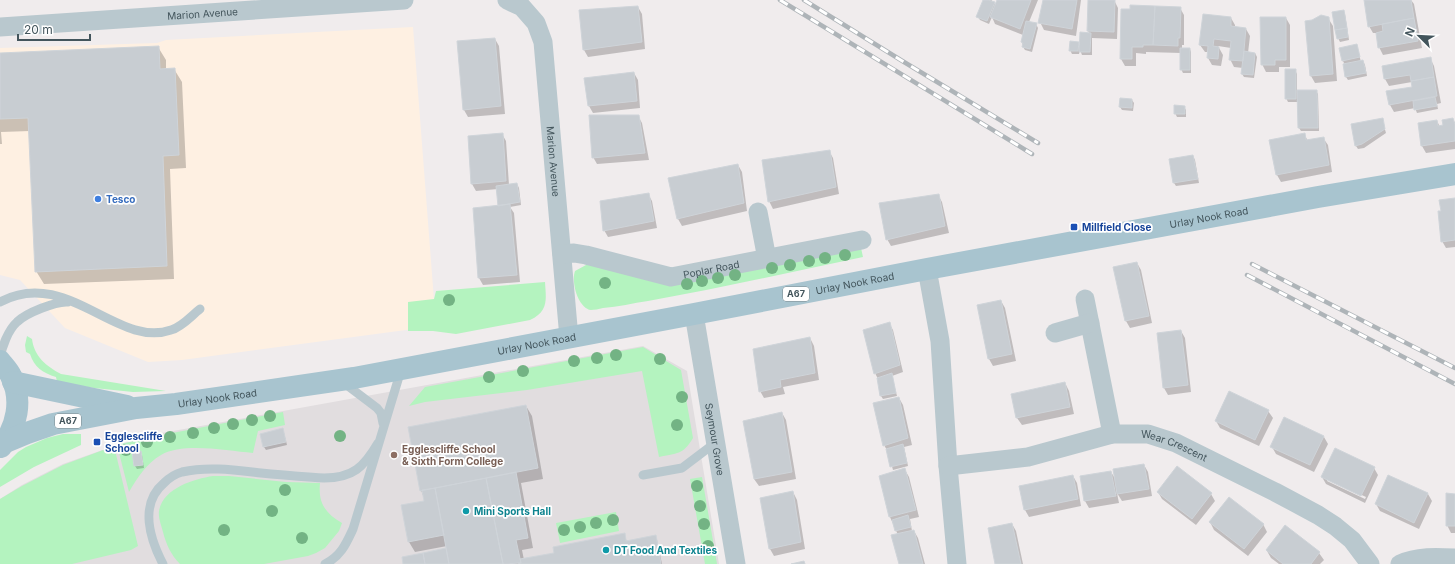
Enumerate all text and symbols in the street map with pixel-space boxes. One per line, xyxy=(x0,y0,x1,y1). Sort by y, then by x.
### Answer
street label: Marion Avenue xyxy=(167,5,239,22)
scale bar xyxy=(18,16,90,42)
north arrow xyxy=(1399,16,1439,56)
text: 20 m xyxy=(24,22,53,37)
text: N xyxy=(1402,25,1418,39)
street label: Marion Avenue xyxy=(544,126,563,197)
place label: Tesco xyxy=(106,193,135,205)
marker: Tesco xyxy=(93,194,103,204)
street label: Urlay Nook Road xyxy=(1169,204,1249,230)
place label: Millfield Close xyxy=(1082,221,1151,233)
marker: Millfield Close xyxy=(1069,222,1079,232)
street label: Poplar Road xyxy=(682,258,740,281)
street label: Urlay Nook Road xyxy=(815,269,895,296)
road number: A67 xyxy=(783,287,809,301)
street label: Urlay Nook Road xyxy=(496,330,577,357)
street label: Urlay Nook Road xyxy=(177,386,258,410)
street label: Seymour Grove xyxy=(703,402,727,476)
road number: A67 xyxy=(55,414,81,428)
street label: Wear Crescent xyxy=(1141,428,1210,464)
place label: Egglescliffe School xyxy=(105,430,163,454)
marker: Egglescliffe School xyxy=(92,437,102,447)
place label: Egglescliffe School & Sixth Form College xyxy=(402,443,503,468)
marker: Egglescliffe School & Sixth Form College xyxy=(389,450,399,460)
place label: Mini Sports Hall xyxy=(474,505,551,517)
marker: Mini Sports Hall xyxy=(461,506,471,516)
place label: DT Food And Textiles xyxy=(614,544,717,556)
marker: DT Food And Textiles xyxy=(601,545,611,555)

